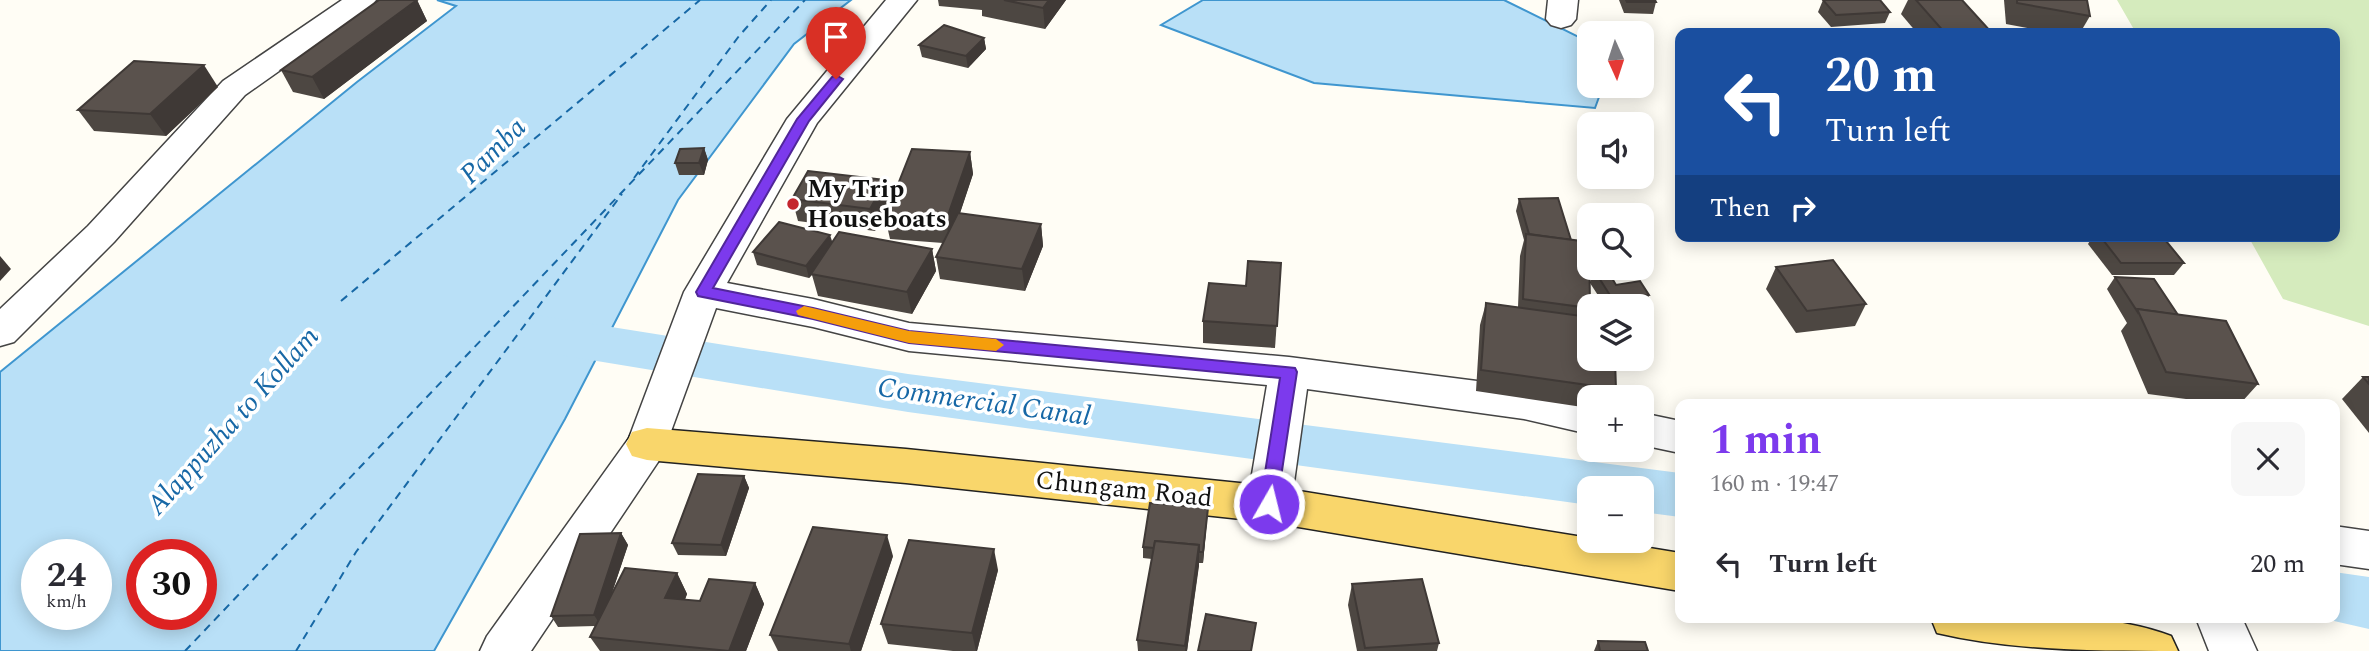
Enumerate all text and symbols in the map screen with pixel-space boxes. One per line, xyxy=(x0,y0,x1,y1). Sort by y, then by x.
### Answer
pin xyxy=(806,7,866,79)
icon: arrive xyxy=(817,18,855,56)
north arrow xyxy=(1577,21,1654,98)
map controls xyxy=(1577,21,1654,553)
text: 20 m xyxy=(1825,39,1936,114)
icon: left xyxy=(1710,56,1801,147)
text: Turn left xyxy=(1825,107,1951,156)
water label: Pamba xyxy=(450,108,536,194)
button: sound xyxy=(1577,112,1654,189)
place label: My Trip Houseboats xyxy=(807,169,947,239)
text: Then xyxy=(1710,188,1770,228)
icon: right xyxy=(1784,189,1822,227)
marker: My Trip Houseboats xyxy=(785,196,801,212)
button: search xyxy=(1577,203,1654,280)
button: layers xyxy=(1577,294,1654,371)
water label: Alappuzha to Kollam xyxy=(136,317,330,526)
water label: Commercial Canal xyxy=(875,366,1093,438)
button: + xyxy=(1577,385,1654,462)
text: 1 min xyxy=(1710,409,1822,472)
button: close xyxy=(2231,422,2305,496)
street label: Chungam Road xyxy=(1034,460,1214,518)
position arrow xyxy=(1232,467,1306,541)
text: 160 m · 19:47 xyxy=(1710,467,1839,502)
button: − xyxy=(1577,476,1654,553)
speed limit sign: 30 xyxy=(126,539,217,630)
text: Turn left xyxy=(1769,544,1877,584)
text: 20 m xyxy=(2250,544,2305,584)
icon: left xyxy=(1710,545,1748,583)
text: 24 xyxy=(47,549,86,602)
text: km/h xyxy=(46,588,87,615)

